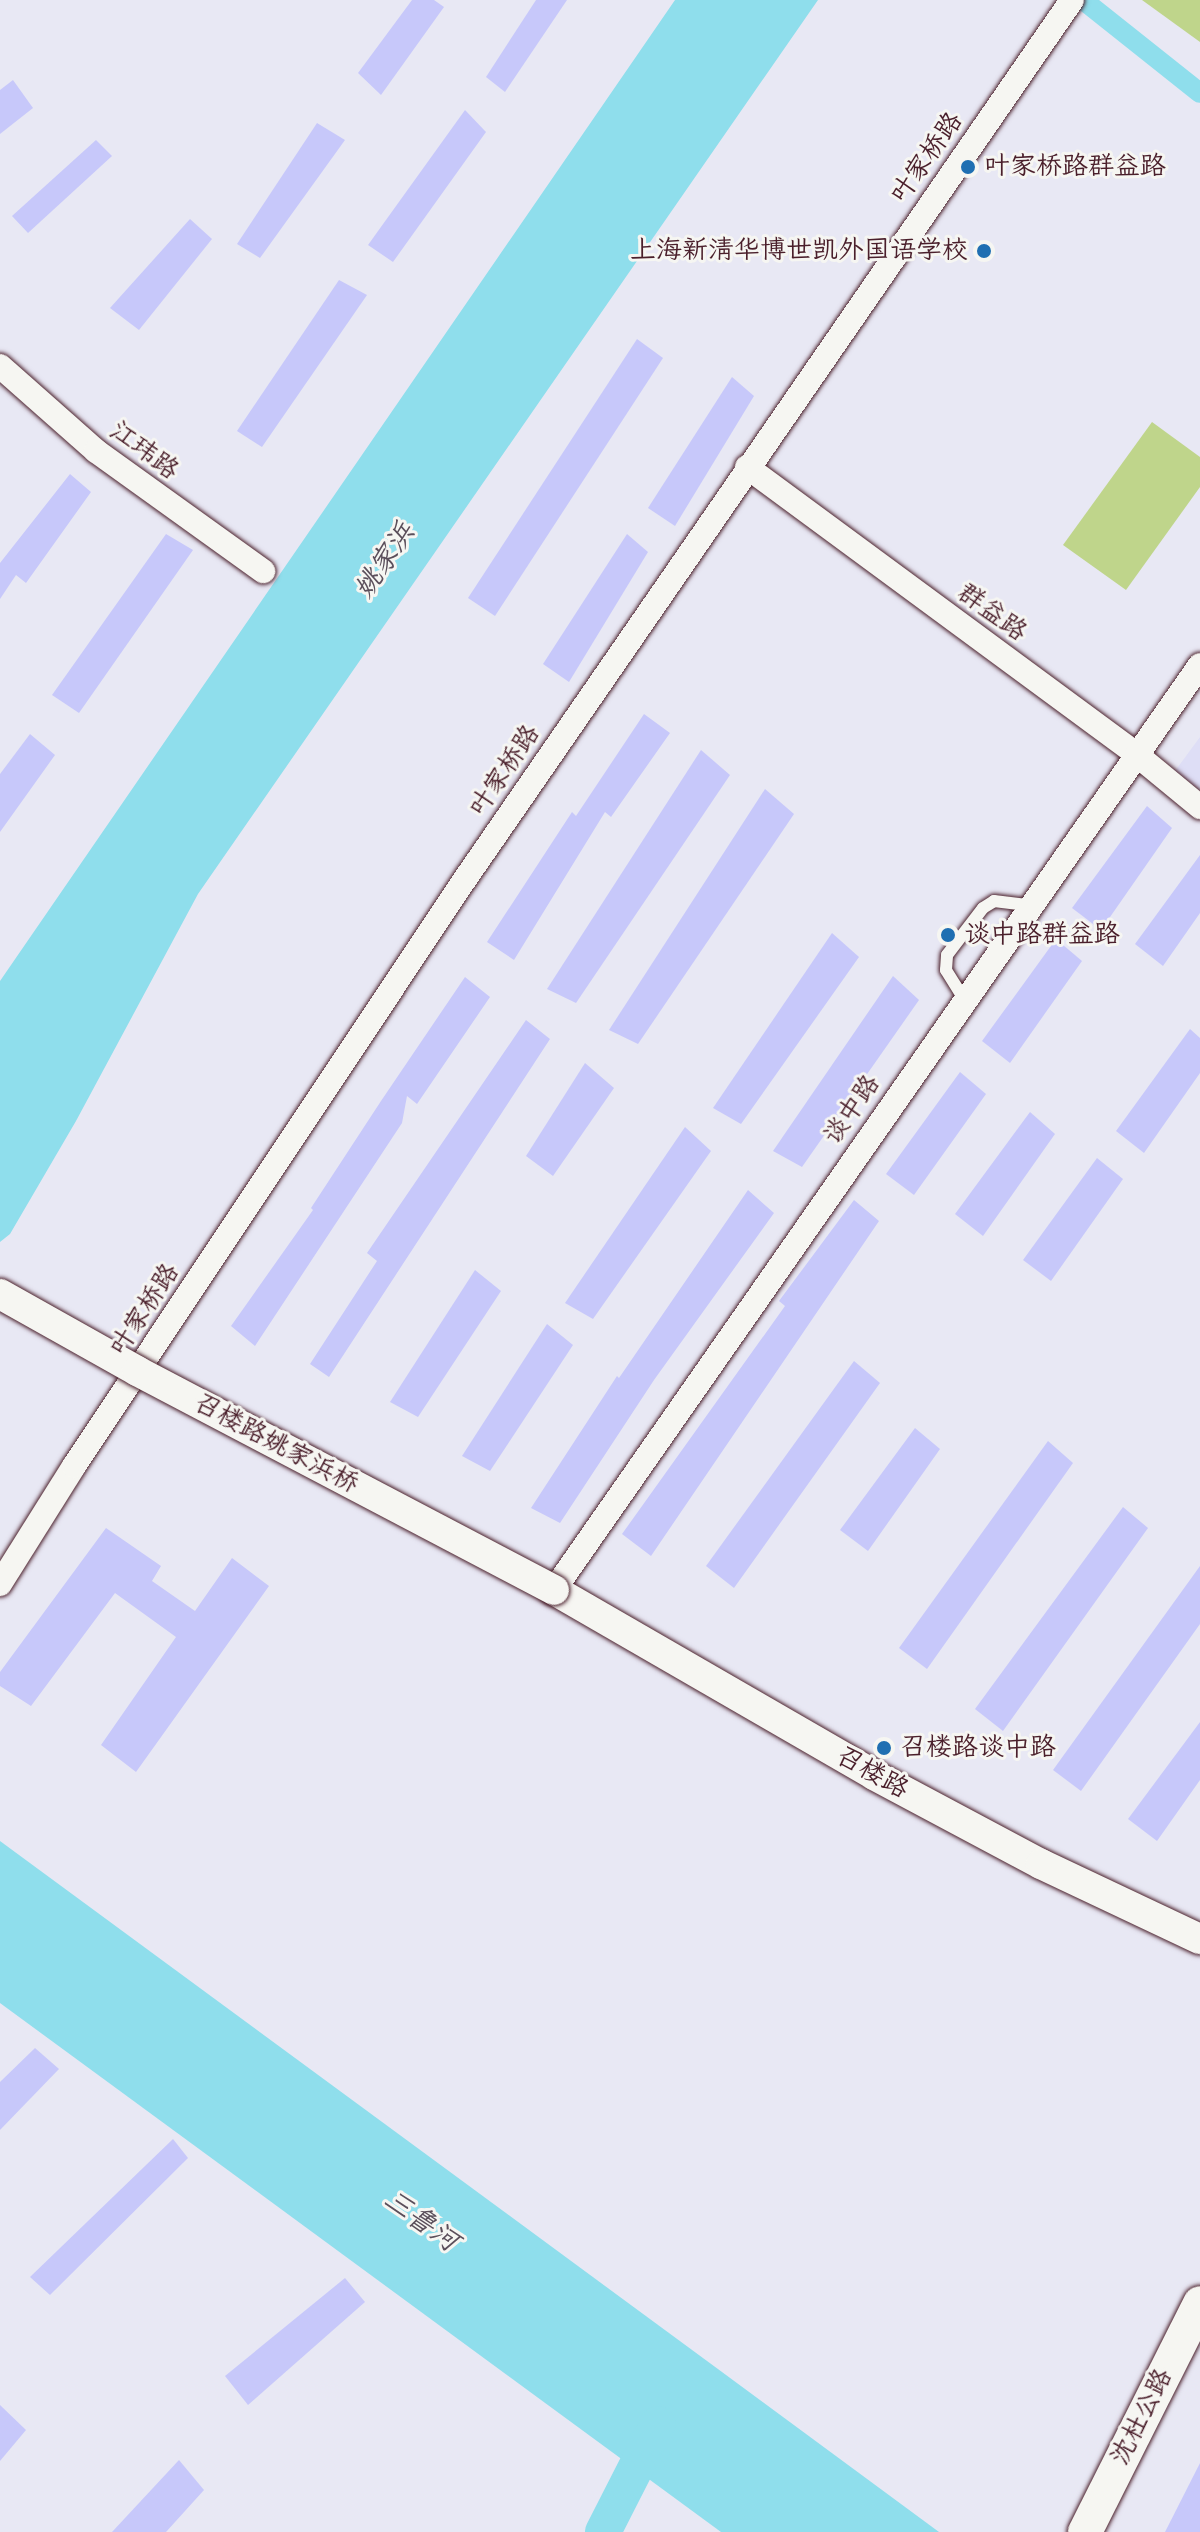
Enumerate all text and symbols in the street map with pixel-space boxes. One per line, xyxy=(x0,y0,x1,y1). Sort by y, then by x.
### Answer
street label: 叶家桥路 xyxy=(884,106,970,210)
place label: 叶家桥路群益路 xyxy=(984,151,1166,183)
marker: 叶家桥路群益路 xyxy=(959,158,977,176)
place label: 上海新清华博世凯外国语学校 xyxy=(630,235,968,267)
marker: 上海新清华博世凯外国语学校 xyxy=(975,242,993,260)
street label: 江玮路 xyxy=(103,415,185,487)
water label: 姚家浜 xyxy=(348,517,422,605)
street label: 群益路 xyxy=(951,577,1033,649)
street label: 叶家桥路 xyxy=(463,719,547,823)
place label: 谈中路群益路 xyxy=(964,919,1120,951)
marker: 谈中路群益路 xyxy=(939,926,957,944)
street label: 谈中路 xyxy=(817,1069,887,1151)
street label: 叶家桥路 xyxy=(104,1258,186,1362)
street label: 召楼路姚家浜桥 xyxy=(188,1388,364,1500)
place label: 召楼路谈中路 xyxy=(900,1732,1056,1764)
marker: 召楼路谈中路 xyxy=(875,1739,893,1757)
street label: 召楼路 xyxy=(830,1740,914,1806)
water label: 三鲁河 xyxy=(377,2183,465,2259)
street label: 沈杜公路 xyxy=(1104,2364,1180,2470)

